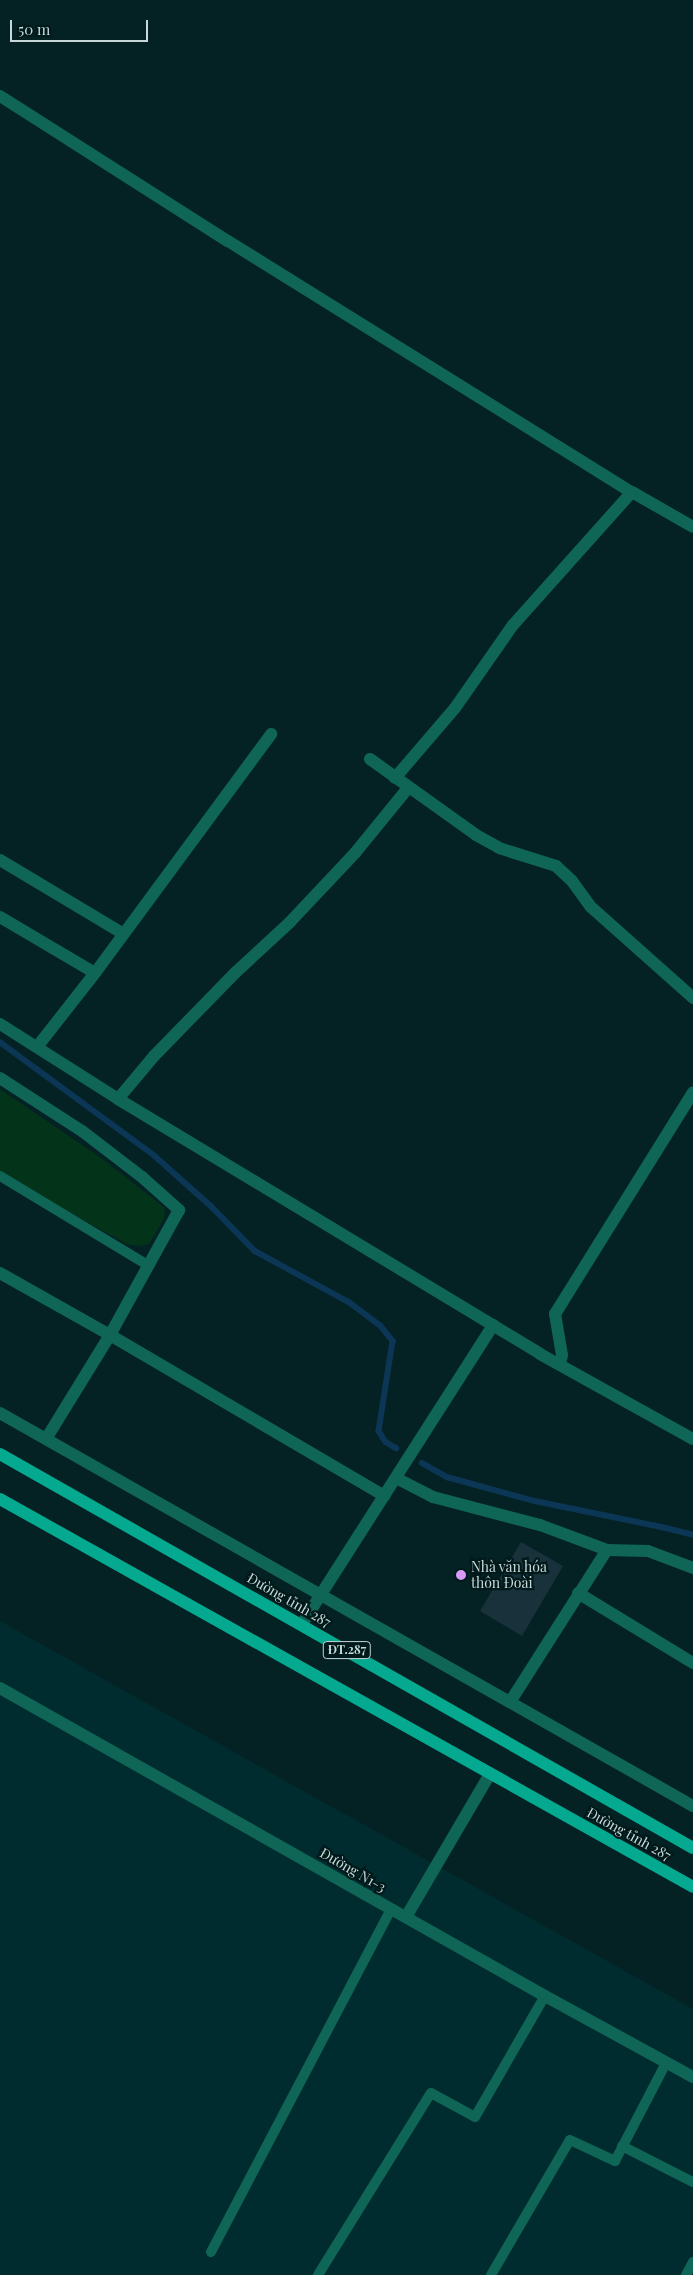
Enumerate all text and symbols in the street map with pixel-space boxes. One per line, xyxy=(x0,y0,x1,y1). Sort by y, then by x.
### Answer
scale bar xyxy=(12,10,150,42)
text: 50 m xyxy=(18,19,50,39)
place label: Nhà văn hóa thôn Đoài xyxy=(471,1559,548,1591)
street label: Đường tỉnh 287 xyxy=(244,1569,334,1631)
marker: Nhà văn hóa thôn Đoài xyxy=(455,1569,467,1581)
road number: ĐT.287 xyxy=(322,1640,372,1660)
street label: Đường tỉnh 287 xyxy=(584,1804,674,1864)
street label: Đường N1-3 xyxy=(317,1844,389,1896)

